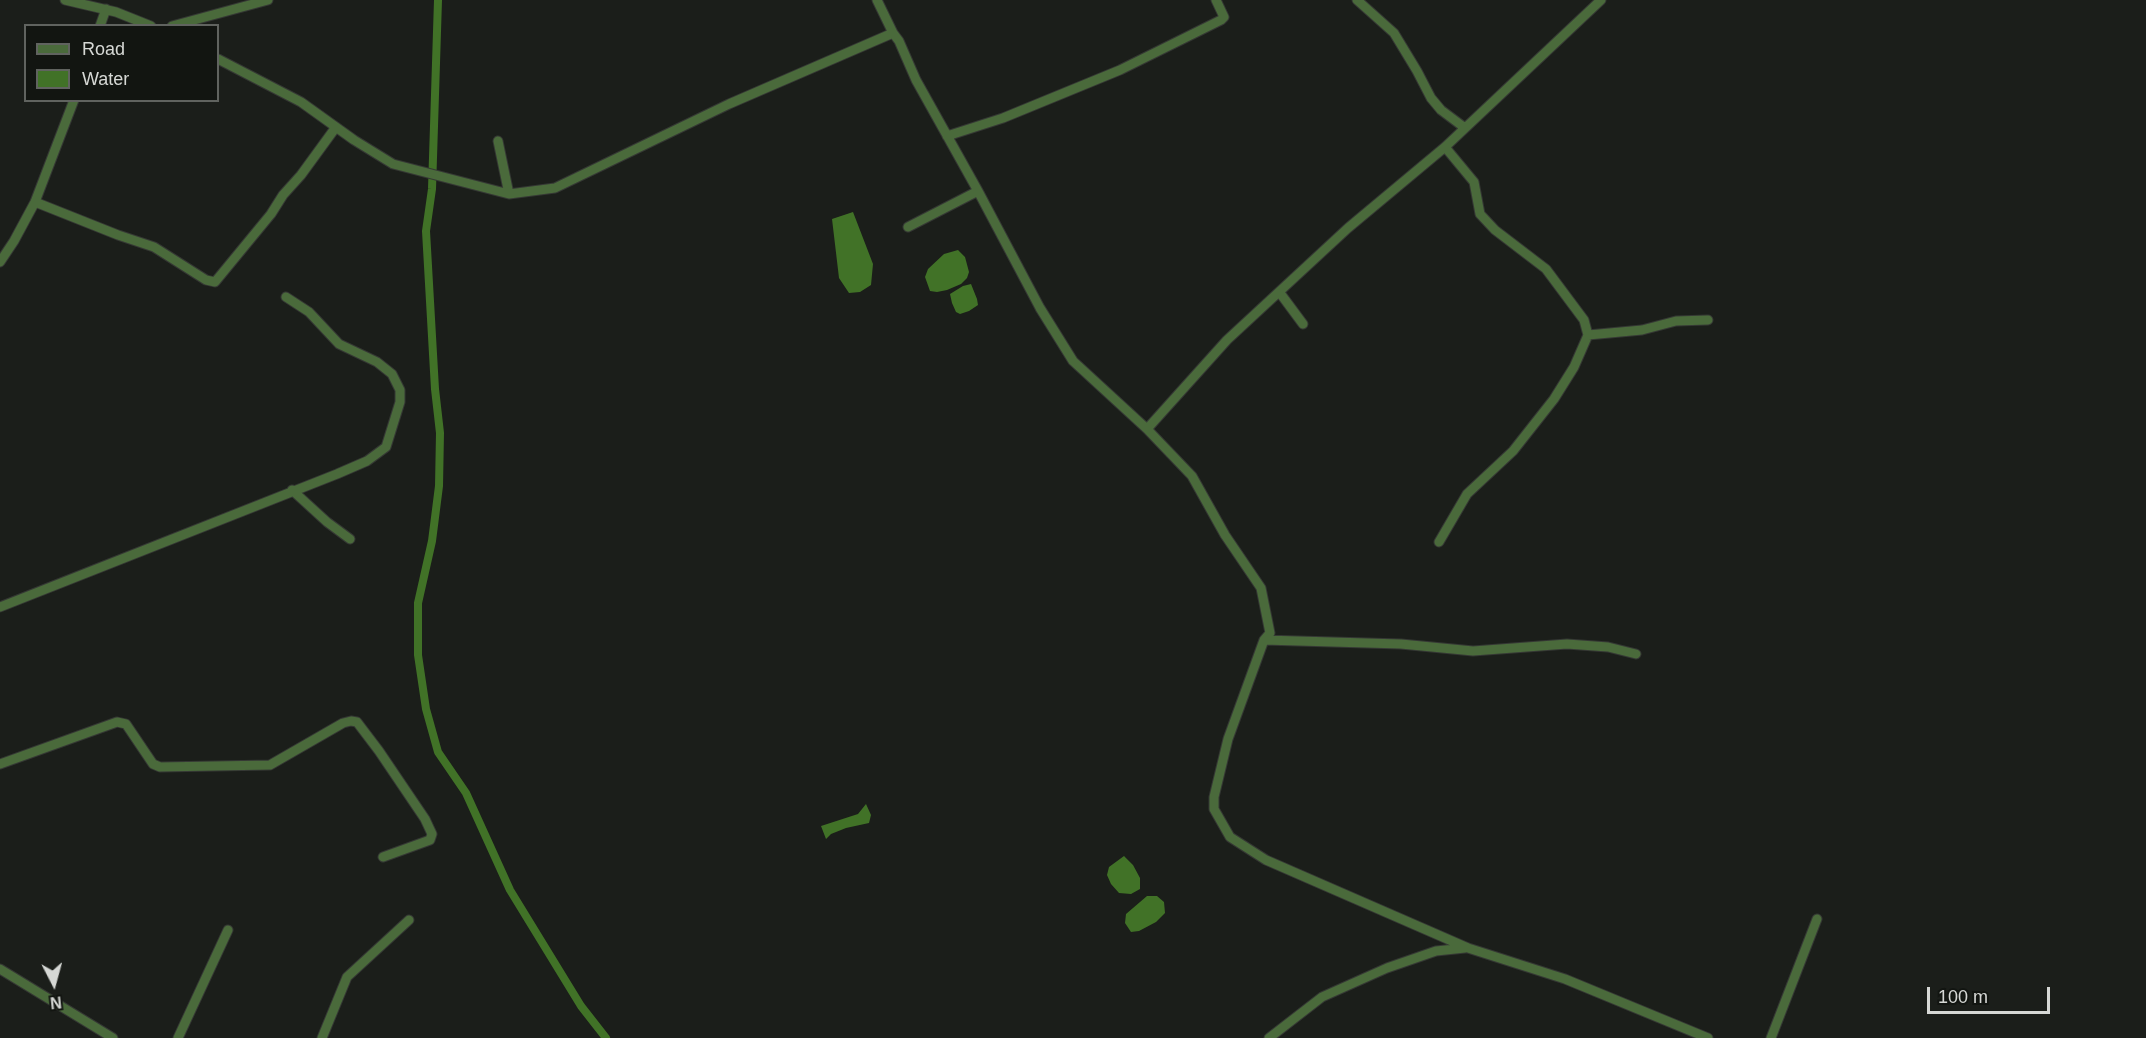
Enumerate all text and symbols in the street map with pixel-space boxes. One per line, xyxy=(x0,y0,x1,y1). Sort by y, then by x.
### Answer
legend xyxy=(24,24,219,102)
text: Road xyxy=(82,39,125,59)
text: Water xyxy=(82,69,129,89)
north arrow xyxy=(24,954,84,1014)
scale bar xyxy=(1930,975,2053,1013)
text: 100 m xyxy=(1938,987,1988,1007)
text: N xyxy=(49,993,63,1011)

